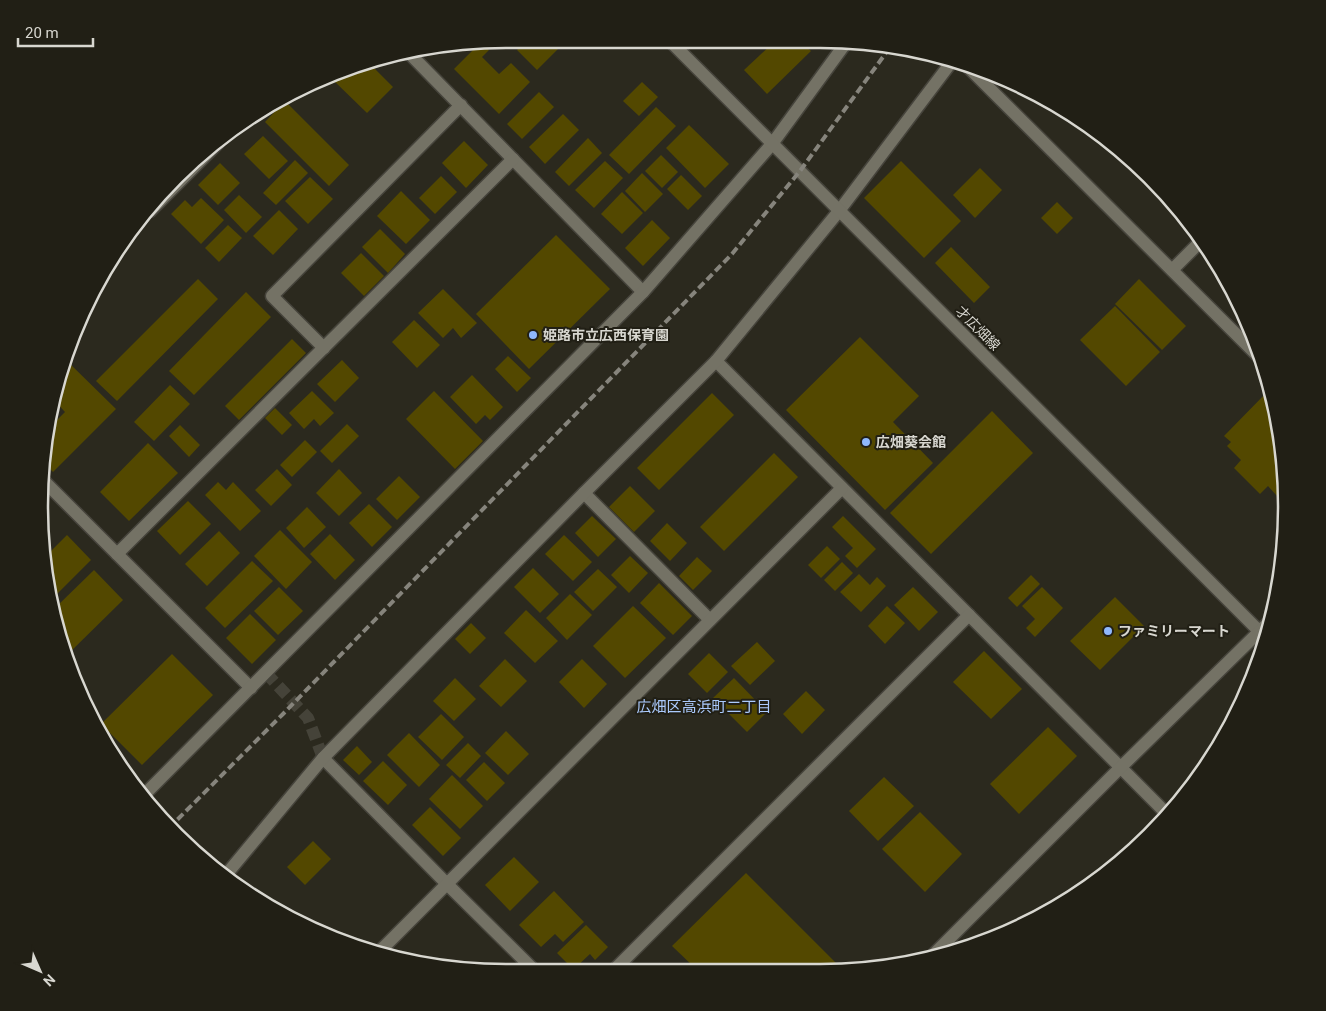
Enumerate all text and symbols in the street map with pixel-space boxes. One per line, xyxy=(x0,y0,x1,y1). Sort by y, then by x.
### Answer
scale bar xyxy=(18,15,92,47)
text: 20 m xyxy=(25,24,59,42)
street label: 才広畑線 xyxy=(953,303,1003,353)
place label: 姫路市立広西保育園 xyxy=(543,327,669,343)
marker: 姫路市立広西保育園 xyxy=(527,329,539,341)
place label: 広畑葵会館 xyxy=(876,434,946,450)
marker: 広畑葵会館 xyxy=(860,436,872,448)
place label: ファミリーマート xyxy=(1118,623,1230,639)
marker: ファミリーマート xyxy=(1102,625,1114,637)
district label: 広畑区高浜町二丁目 xyxy=(636,698,772,716)
north arrow xyxy=(15,946,65,996)
text: N xyxy=(40,971,58,989)

